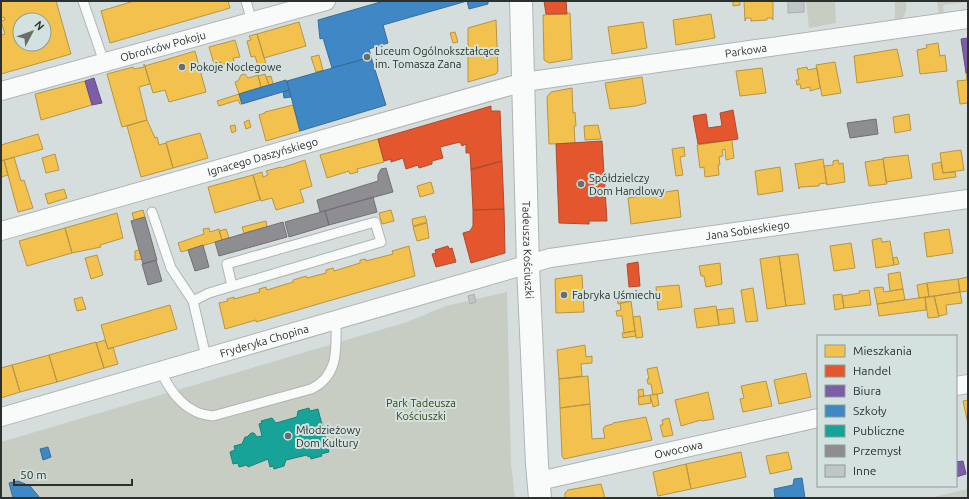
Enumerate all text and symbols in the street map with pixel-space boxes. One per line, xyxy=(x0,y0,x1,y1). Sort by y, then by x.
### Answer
north arrow xyxy=(12,12,52,52)
text: N xyxy=(32,18,47,32)
street label: Obrońców Pokoju xyxy=(119,29,207,64)
street label: Parkowa xyxy=(724,42,768,59)
place label: Liceum Ogólnokształcące im. Tomasza Zana xyxy=(375,45,500,70)
marker: Liceum Ogólnokształcące im. Tomasza Zana xyxy=(362,52,372,62)
place label: Pokoje Noclegowe xyxy=(190,61,282,73)
marker: Pokoje Noclegowe xyxy=(177,62,187,72)
street label: Ignacego Daszyńskiego xyxy=(206,135,319,178)
place label: Spółdzielczy Dom Handlowy xyxy=(589,172,665,197)
marker: Spółdzielczy Dom Handlowy xyxy=(576,179,586,189)
street label: Tadeusza Kościuszki xyxy=(520,201,535,299)
street label: Jana Sobieskiego xyxy=(705,218,790,242)
place label: Fabryka Uśmiechu xyxy=(572,289,661,301)
marker: Fabryka Uśmiechu xyxy=(559,290,569,300)
street label: Fryderyka Chopina xyxy=(218,322,310,359)
legend xyxy=(817,335,957,487)
text: Mieszkania xyxy=(853,344,912,357)
text: Handel xyxy=(853,364,891,377)
text: Biura xyxy=(853,384,881,397)
park label: Park Tadeusza Kościuszki xyxy=(386,397,456,422)
text: Szkoły xyxy=(853,404,887,417)
place label: Młodzieżowy Dom Kultury xyxy=(296,424,361,449)
text: Publiczne xyxy=(853,424,905,437)
marker: Młodzieżowy Dom Kultury xyxy=(283,431,293,441)
street label: Owocowa xyxy=(653,438,704,461)
text: Przemysł xyxy=(853,444,902,457)
scale bar xyxy=(14,461,132,487)
text: Inne xyxy=(853,464,876,477)
text: 50 m xyxy=(20,468,47,481)

